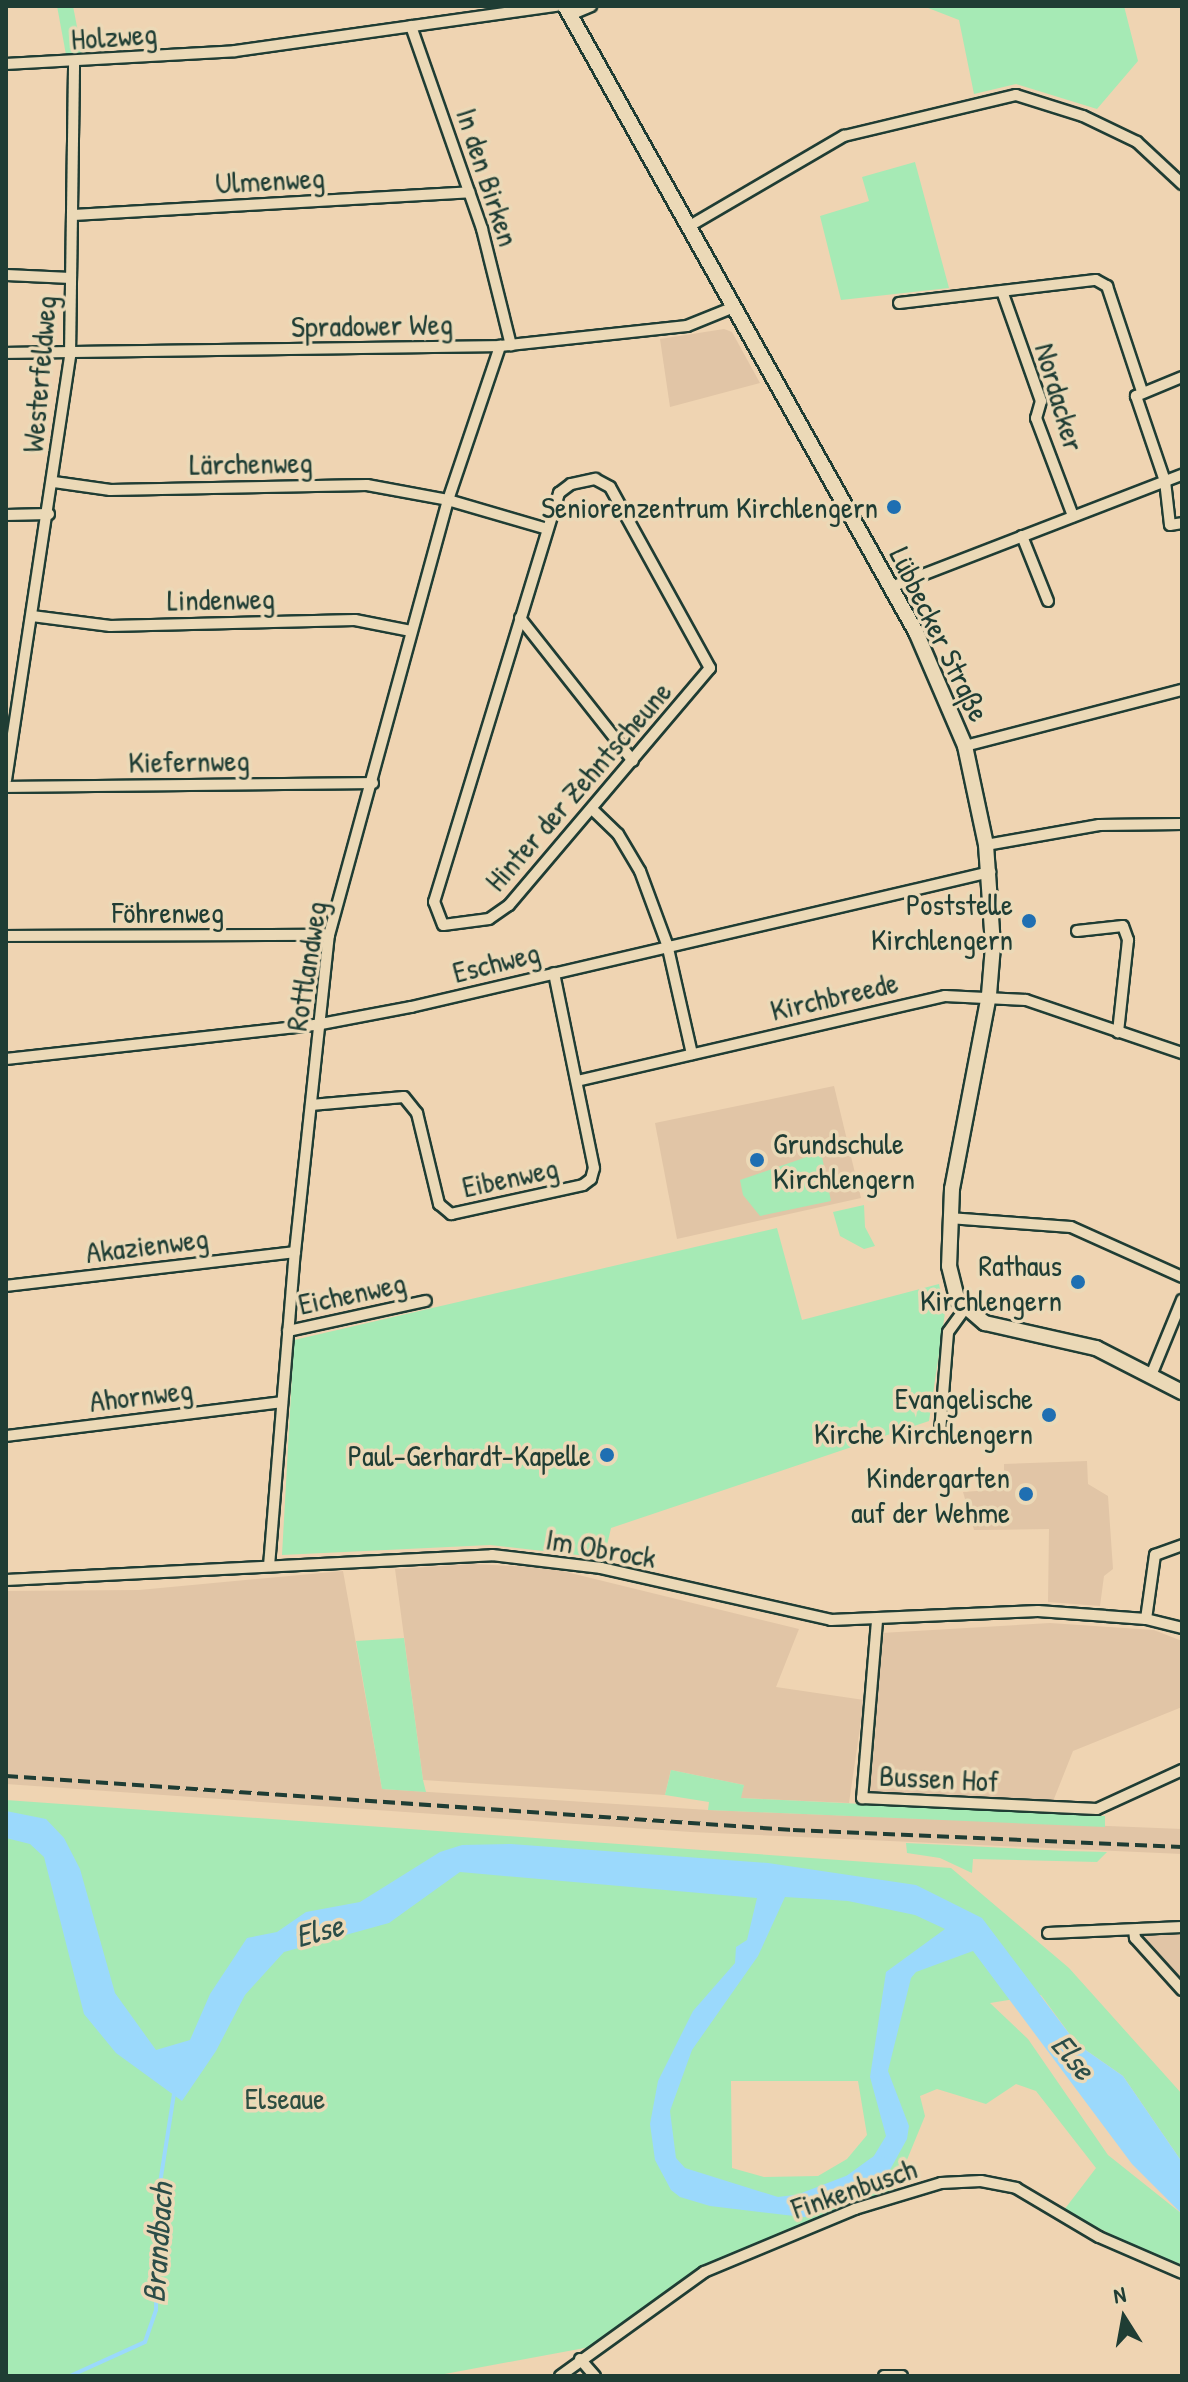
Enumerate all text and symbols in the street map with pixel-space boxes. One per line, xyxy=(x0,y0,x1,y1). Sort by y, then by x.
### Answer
street label: Holzweg xyxy=(70,15,158,57)
street label: In den Birken xyxy=(449,103,527,251)
street label: Ulmenweg xyxy=(214,159,326,201)
street label: Westerfeldweg xyxy=(14,294,64,454)
street label: Spradower Weg xyxy=(291,306,453,344)
street label: Nordacker xyxy=(1027,339,1093,455)
street label: Lärchenweg xyxy=(189,444,313,482)
place label: Seniorenzentrum Kirchlengern xyxy=(541,489,878,525)
marker: Seniorenzentrum Kirchlengern xyxy=(885,498,903,516)
street label: Lübbecker Straße xyxy=(882,541,998,727)
street label: Lindenweg xyxy=(167,580,275,618)
street label: Hinter der Zehntscheune xyxy=(477,674,679,898)
street label: Kiefernweg xyxy=(128,742,250,780)
place label: Poststelle Kirchlengern xyxy=(871,886,1013,956)
street label: Föhrenweg xyxy=(112,894,224,930)
street label: Rottlandweg xyxy=(278,899,334,1033)
marker: Poststelle Kirchlengern xyxy=(1020,912,1038,930)
street label: Eschweg xyxy=(449,934,543,990)
street label: Kirchbreede xyxy=(767,964,901,1028)
place label: Grundschule Kirchlengern xyxy=(773,1125,915,1196)
street label: Eibenweg xyxy=(459,1149,561,1205)
marker: Grundschule Kirchlengern xyxy=(748,1151,766,1169)
street label: Akazienweg xyxy=(84,1220,210,1270)
place label: Rathaus Kirchlengern xyxy=(920,1247,1062,1318)
street label: Eichenweg xyxy=(295,1264,409,1322)
marker: Rathaus Kirchlengern xyxy=(1069,1273,1087,1291)
street label: Ahornweg xyxy=(87,1371,195,1419)
place label: Evangelische Kirche Kirchlengern xyxy=(814,1380,1033,1450)
marker: Evangelische Kirche Kirchlengern xyxy=(1040,1406,1058,1424)
place label: Paul-Gerhardt-Kapelle xyxy=(348,1437,591,1473)
marker: Paul-Gerhardt-Kapelle xyxy=(598,1446,616,1464)
place label: Kindergarten auf der Wehme xyxy=(851,1459,1010,1530)
marker: Kindergarten auf der Wehme xyxy=(1017,1485,1035,1503)
street label: Im Obrock xyxy=(543,1521,659,1575)
street label: Bussen Hof xyxy=(878,1757,1000,1799)
water label: Else xyxy=(291,1906,347,1956)
water label: Else xyxy=(1043,2026,1103,2088)
park label: Elseaue xyxy=(245,2080,325,2116)
street label: Finkenbusch xyxy=(787,2150,921,2226)
water label: Brandbach xyxy=(135,2182,181,2304)
north arrow xyxy=(1084,2278,1164,2358)
text: N xyxy=(1111,2279,1128,2310)

